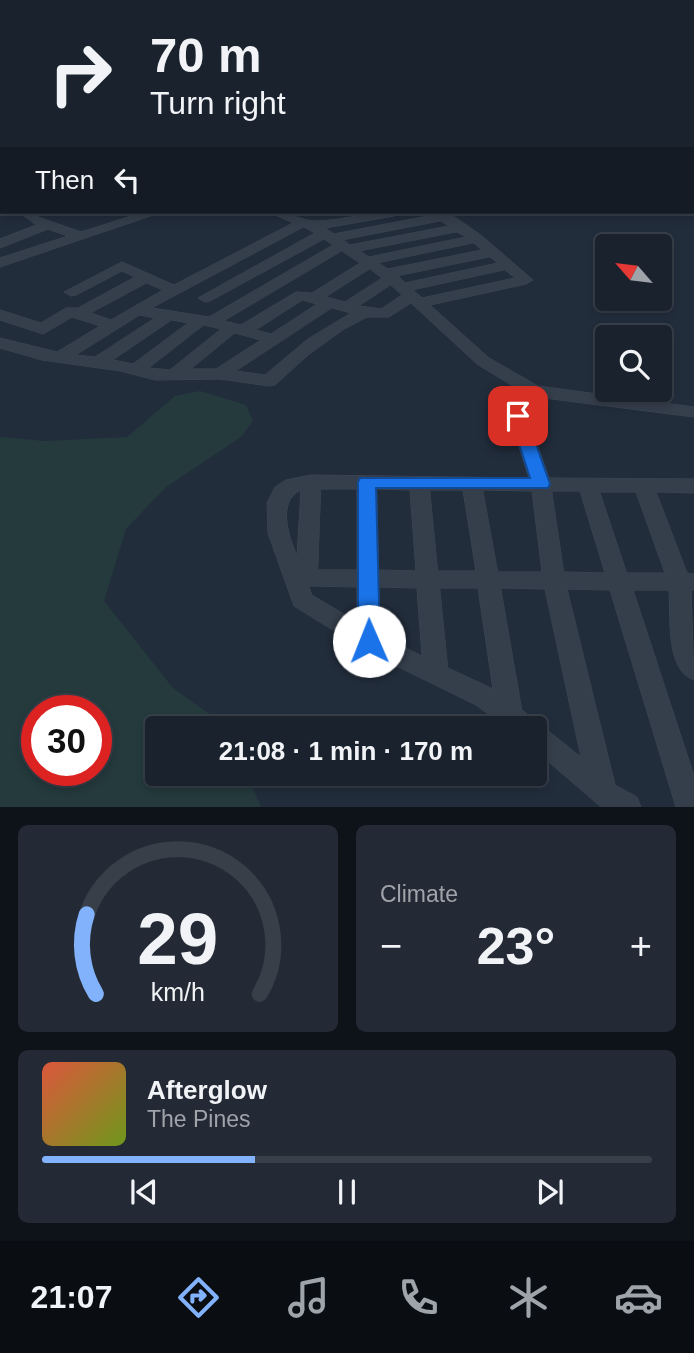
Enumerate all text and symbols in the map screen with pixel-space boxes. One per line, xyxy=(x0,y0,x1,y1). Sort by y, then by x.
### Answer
icon: right xyxy=(35,28,126,119)
text: 70 m xyxy=(150,28,262,82)
text: Turn right xyxy=(150,85,286,121)
icon: left xyxy=(108,161,146,199)
text: Then xyxy=(35,165,94,195)
north arrow xyxy=(595,234,672,312)
map controls xyxy=(595,234,672,402)
button: search xyxy=(595,325,672,402)
pin xyxy=(488,386,548,446)
icon: arrive xyxy=(499,397,537,435)
position arrow xyxy=(332,604,406,678)
speed limit sign: 30 xyxy=(21,695,112,786)
text: 21:08 · 1 min · 170 m xyxy=(219,736,473,766)
text: Climate xyxy=(380,881,458,907)
text: 29 xyxy=(138,899,218,980)
text: 23° xyxy=(477,917,555,975)
text: − xyxy=(380,925,402,967)
text: + xyxy=(630,925,652,967)
text: km/h xyxy=(151,978,205,1006)
text: Afterglow xyxy=(147,1075,267,1105)
text: The Pines xyxy=(147,1106,251,1132)
icon: previous xyxy=(125,1173,163,1211)
icon: pause xyxy=(328,1173,366,1211)
icon: next xyxy=(531,1173,569,1211)
icon: directions xyxy=(174,1273,223,1322)
icon: music xyxy=(284,1273,333,1322)
icon: phone xyxy=(394,1273,443,1322)
icon: climate xyxy=(504,1273,553,1322)
icon: car xyxy=(614,1273,663,1322)
text: 21:07 xyxy=(31,1279,112,1315)

